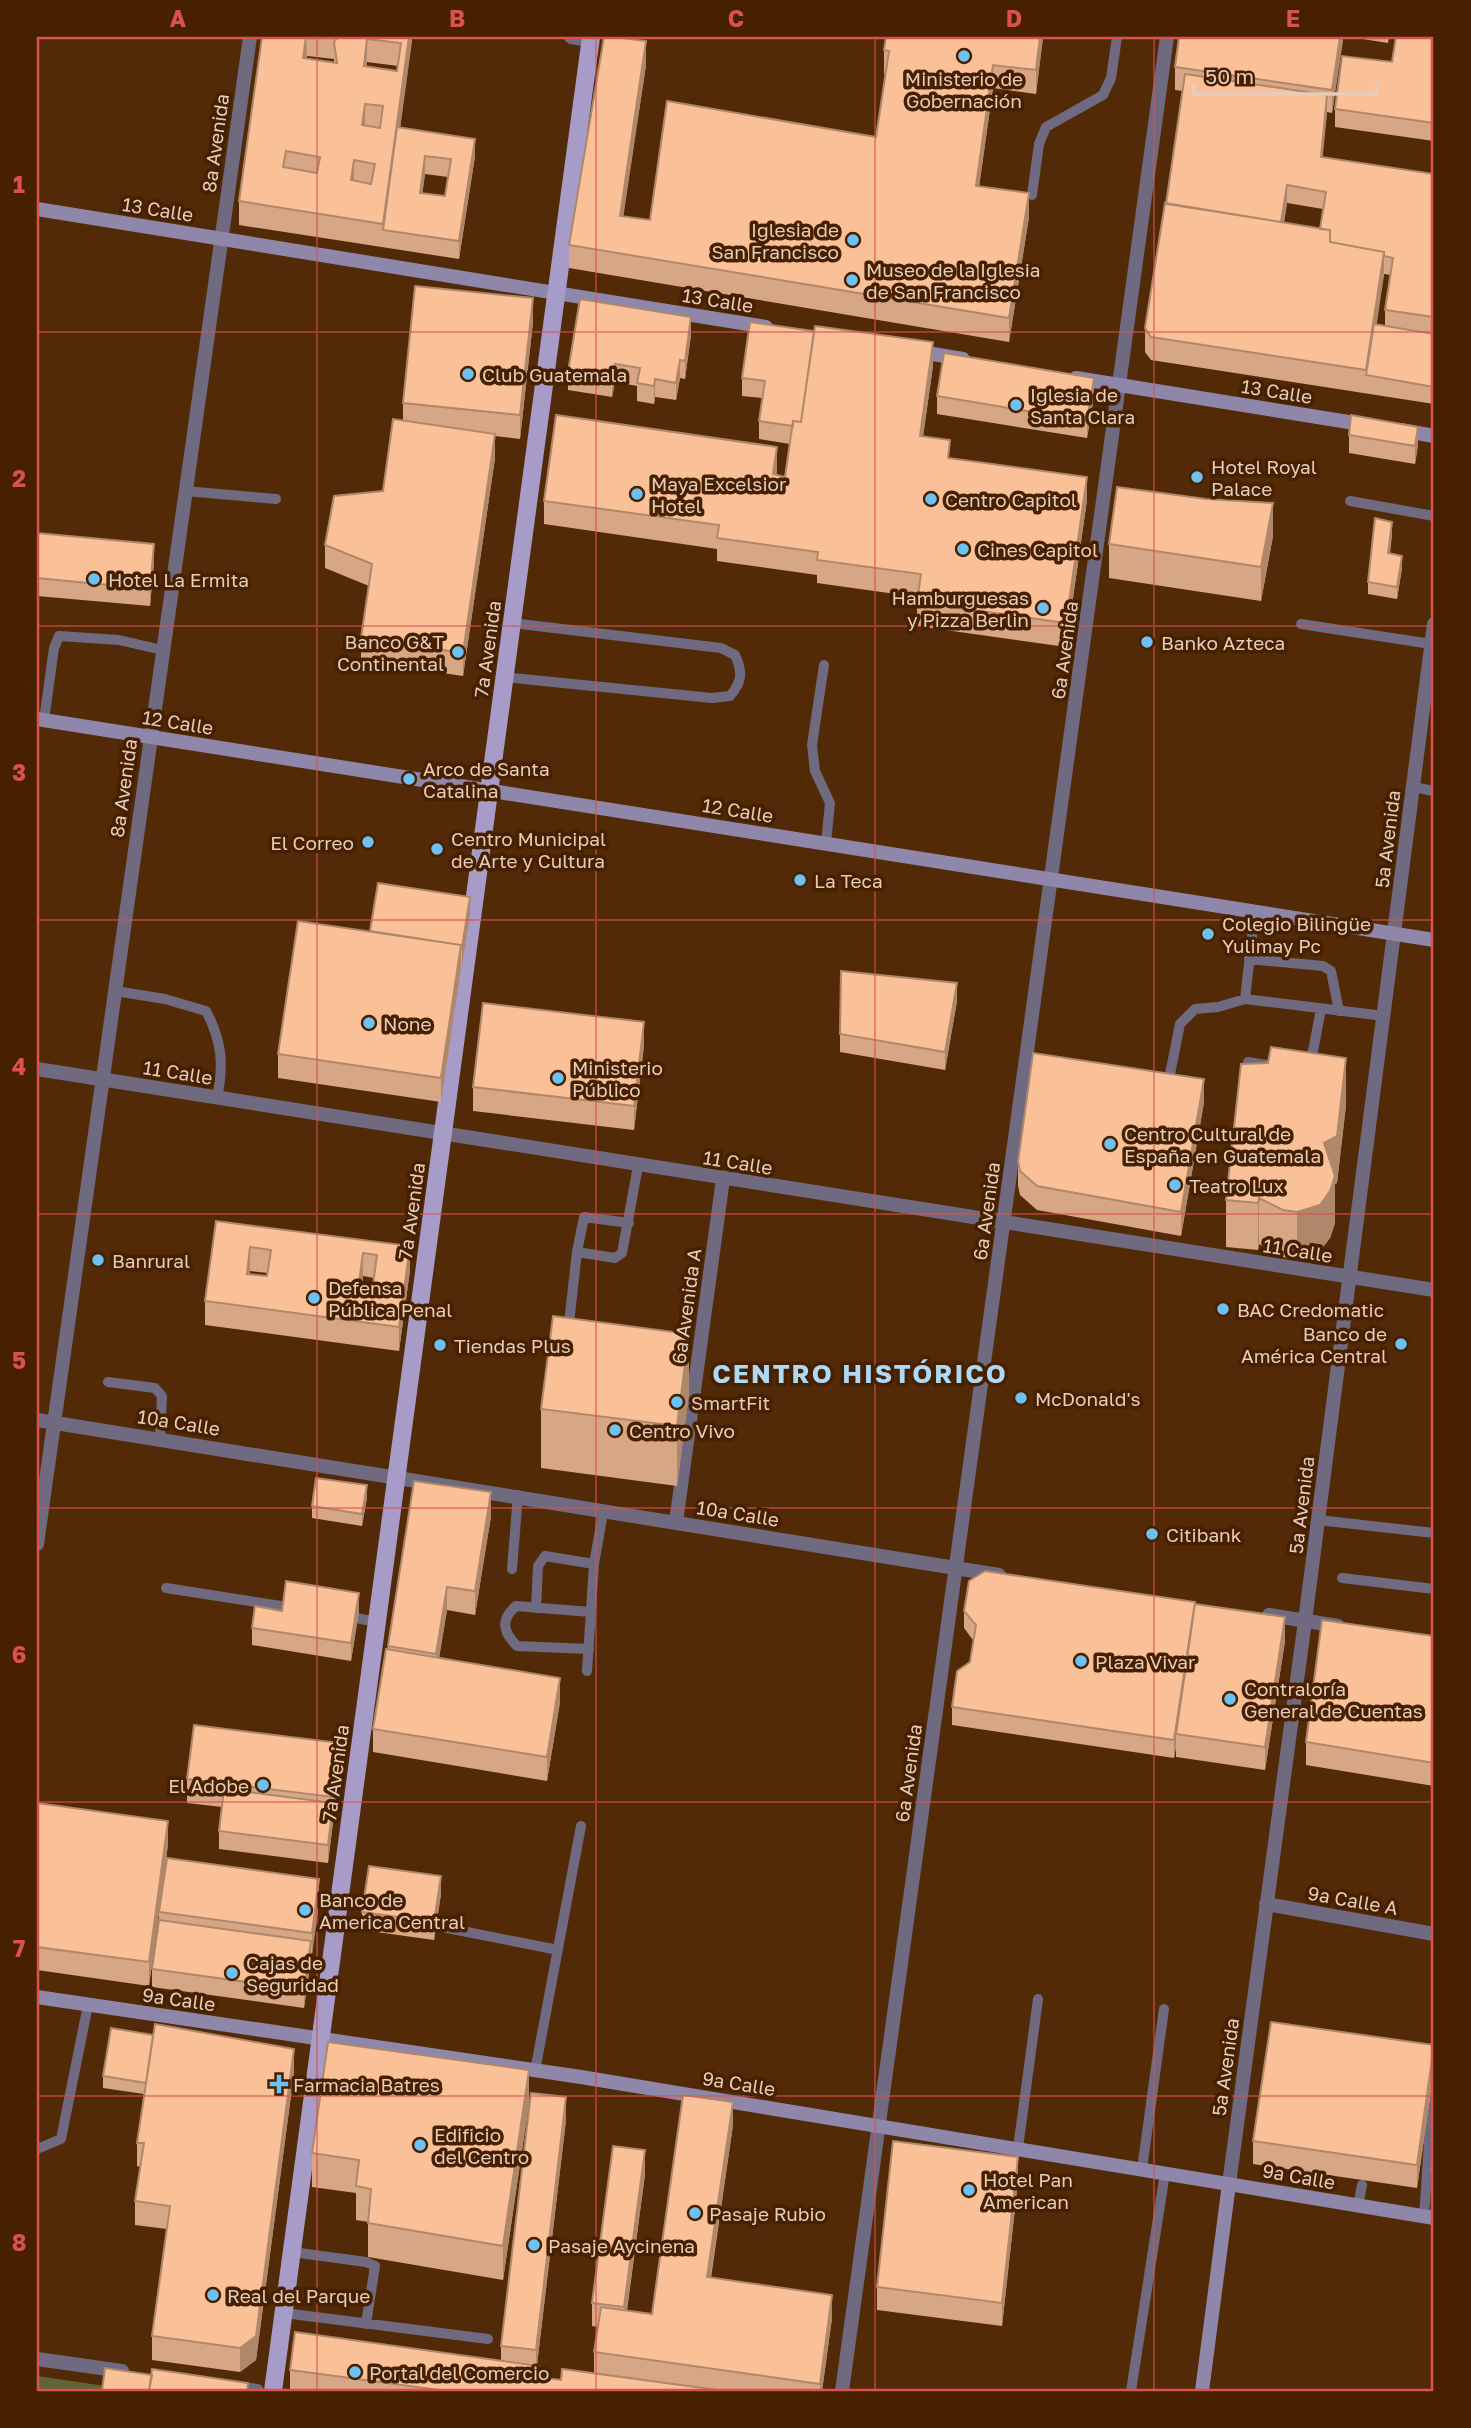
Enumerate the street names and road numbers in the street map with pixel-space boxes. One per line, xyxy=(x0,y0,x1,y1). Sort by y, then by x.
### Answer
street label: 8a Avenida xyxy=(197,92,233,194)
street label: 13 Calle xyxy=(121,192,195,226)
street label: 13 Calle xyxy=(681,283,755,317)
street label: 13 Calle xyxy=(1240,374,1314,408)
street label: 7a Avenida xyxy=(469,599,505,699)
street label: 6a Avenida xyxy=(1046,599,1082,701)
street label: 12 Calle xyxy=(141,705,215,739)
street label: 8a Avenida xyxy=(105,737,141,839)
street label: 5a Avenida xyxy=(1370,789,1404,889)
street label: 12 Calle xyxy=(701,793,775,827)
street label: 11 Calle xyxy=(142,1055,214,1089)
street label: 11 Calle xyxy=(702,1145,774,1179)
street label: 6a Avenida xyxy=(968,1160,1004,1262)
street label: 7a Avenida xyxy=(393,1161,429,1261)
street label: 11 Calle xyxy=(1262,1233,1334,1267)
street label: 6a Avenida A xyxy=(667,1246,706,1365)
street label: 10a Calle xyxy=(136,1404,222,1440)
street label: 5a Avenida xyxy=(1284,1455,1318,1555)
street label: 10a Calle xyxy=(695,1495,781,1531)
street label: 6a Avenida xyxy=(890,1722,926,1824)
street label: 7a Avenida xyxy=(317,1723,353,1823)
street label: 9a Calle A xyxy=(1306,1881,1400,1919)
street label: 9a Calle xyxy=(141,1982,217,2016)
street label: 5a Avenida xyxy=(1207,2017,1243,2117)
street label: 9a Calle xyxy=(701,2066,777,2100)
street label: 9a Calle xyxy=(1261,2158,1337,2194)

